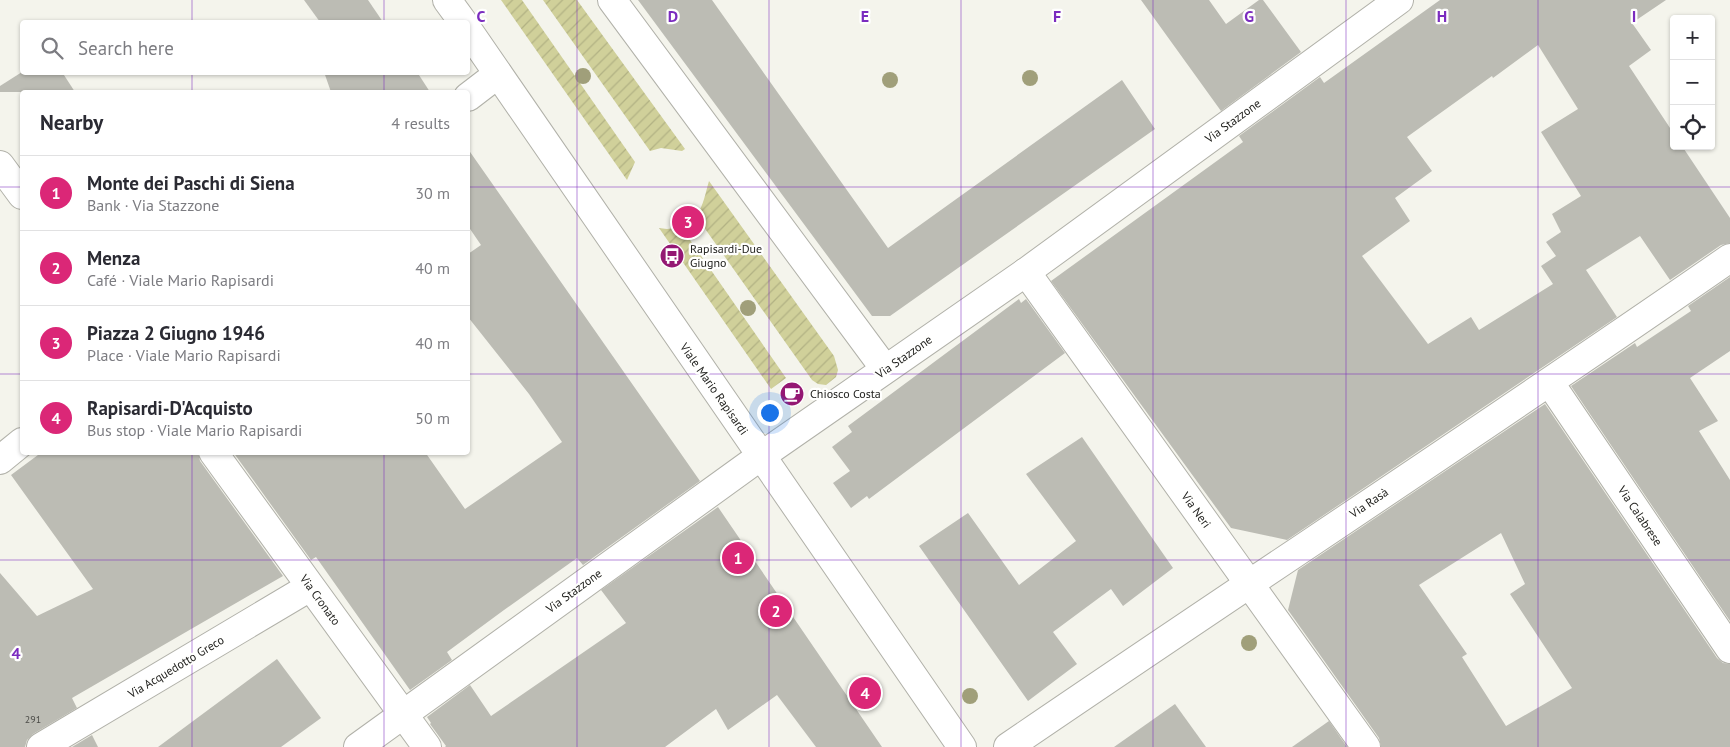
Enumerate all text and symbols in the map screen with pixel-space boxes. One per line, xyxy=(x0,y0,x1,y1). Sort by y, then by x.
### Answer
text: C xyxy=(477,6,486,26)
text: D xyxy=(668,6,678,26)
text: E xyxy=(861,6,869,26)
text: F xyxy=(1053,6,1061,26)
text: G xyxy=(1244,6,1254,26)
text: H xyxy=(1437,6,1447,26)
text: I xyxy=(1632,6,1636,26)
map controls xyxy=(1670,15,1715,150)
button: + xyxy=(1670,15,1715,60)
search box xyxy=(20,20,470,75)
icon: search xyxy=(38,34,66,62)
text: Search here xyxy=(78,36,174,60)
button: − xyxy=(1670,60,1715,105)
street label: Via Stazzone xyxy=(1201,95,1263,146)
button: locate xyxy=(1670,105,1715,150)
text: Nearby xyxy=(40,109,103,136)
text: 4 results xyxy=(391,113,450,133)
text: Monte dei Paschi di Siena xyxy=(87,171,295,195)
text: 1 xyxy=(51,183,61,203)
text: 30 m xyxy=(415,183,450,203)
text: Bank · Via Stazzone xyxy=(87,195,220,215)
pin: 3 xyxy=(672,203,704,241)
place label: Rapisardi-Due Giugno xyxy=(690,241,762,270)
bus stop icon: Rapisardi-Due Giugno xyxy=(659,243,685,269)
text: Menza xyxy=(87,246,140,270)
text: 2 xyxy=(51,258,61,278)
text: 40 m xyxy=(415,258,450,278)
text: Café · Viale Mario Rapisardi xyxy=(87,270,274,290)
text: Piazza 2 Giugno 1946 xyxy=(87,321,265,345)
street label: Via Stazzone xyxy=(872,332,935,382)
text: 3 xyxy=(51,333,61,353)
text: 40 m xyxy=(415,333,450,353)
street label: Viale Mario Rapisardi xyxy=(677,339,752,437)
text: Place · Viale Mario Rapisardi xyxy=(87,345,281,365)
cafe icon: Chiosco Costa xyxy=(779,381,805,407)
place label: Chiosco Costa xyxy=(810,386,881,401)
text: Rapisardi-D'Acquisto xyxy=(87,396,253,420)
your location xyxy=(757,400,783,426)
text: 4 xyxy=(51,408,61,428)
text: 50 m xyxy=(415,408,450,428)
text: Bus stop · Viale Mario Rapisardi xyxy=(87,420,302,440)
street label: Via Calabrese xyxy=(1614,482,1666,549)
street label: Via Rasà xyxy=(1346,484,1391,521)
street label: Via Neri xyxy=(1178,488,1214,531)
pin: 1 xyxy=(722,539,754,577)
street label: Via Stazzone xyxy=(542,565,604,616)
street label: Via Cronato xyxy=(296,571,344,628)
pin: 2 xyxy=(760,592,792,630)
street label: Via Acquedotto Greco xyxy=(124,632,226,702)
text: 4 xyxy=(11,643,21,663)
pin: 4 xyxy=(849,674,881,712)
house number: 291 xyxy=(25,713,41,726)

